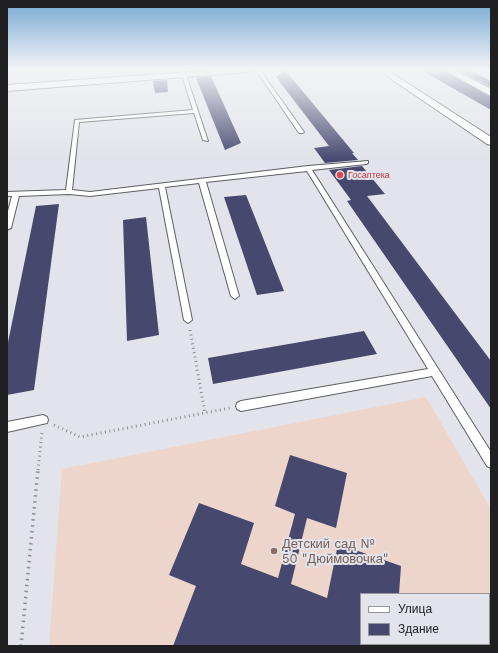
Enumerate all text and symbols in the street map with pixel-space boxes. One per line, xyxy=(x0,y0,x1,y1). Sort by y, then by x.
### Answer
marker: Госаптека xyxy=(335,170,345,180)
place label: Госаптека xyxy=(348,170,390,180)
place label: Детский сад № 50 "Дюймовочка" xyxy=(282,536,388,567)
marker: Детский сад № 50 "Дюймовочка" xyxy=(269,546,279,556)
legend xyxy=(360,593,490,645)
text: Улица xyxy=(398,602,432,616)
text: Здание xyxy=(398,622,439,636)

